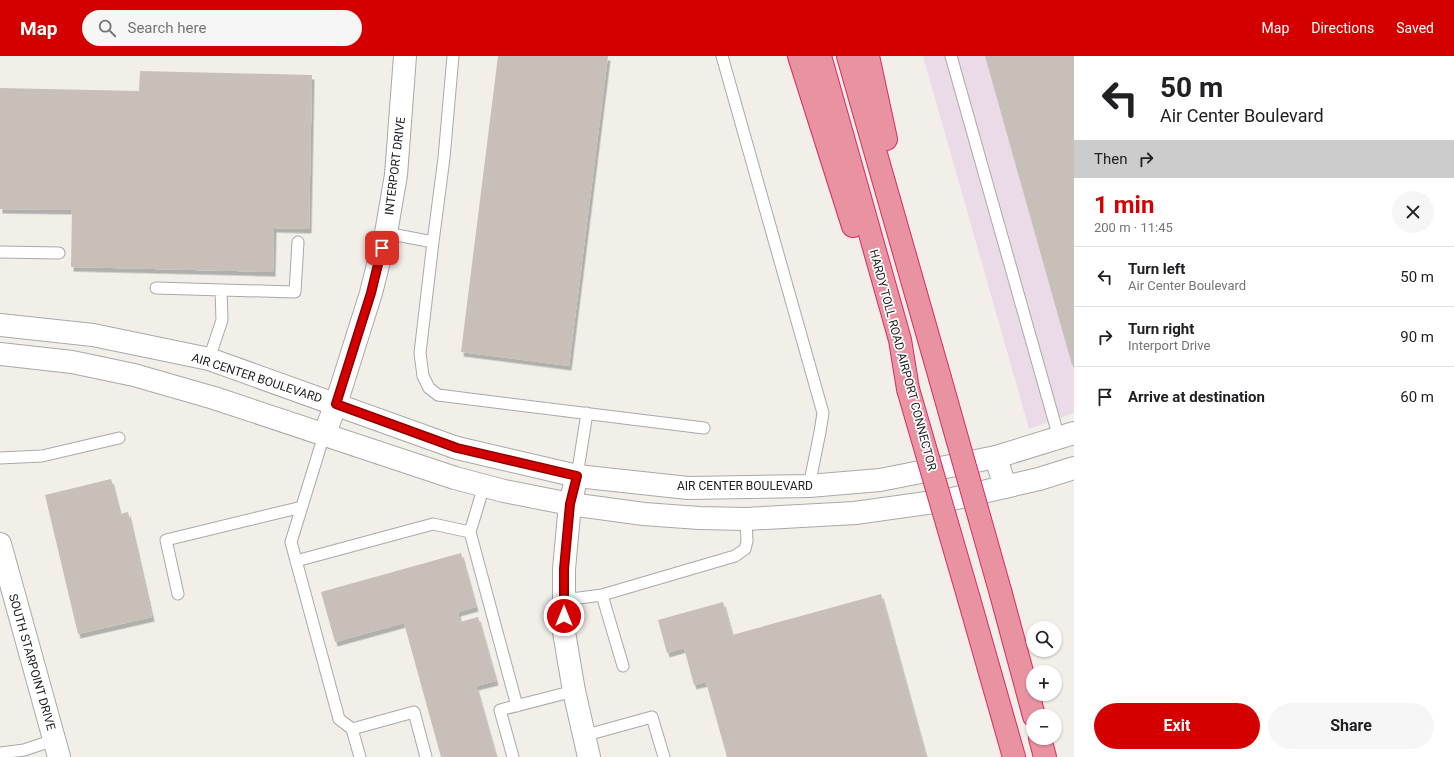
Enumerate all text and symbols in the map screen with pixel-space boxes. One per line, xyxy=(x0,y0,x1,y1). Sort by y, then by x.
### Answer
search box xyxy=(82,10,362,46)
text: Map xyxy=(20,17,58,40)
icon: search xyxy=(96,17,118,39)
text: Search here xyxy=(128,19,206,37)
text: Map xyxy=(1262,20,1289,36)
text: Directions xyxy=(1311,20,1374,36)
text: Saved xyxy=(1396,20,1434,36)
text: 50 m xyxy=(1160,71,1223,104)
icon: left xyxy=(1094,72,1146,124)
text: Air Center Boulevard xyxy=(1160,105,1324,126)
street label: INTERPORT DRIVE xyxy=(382,116,408,216)
icon: right xyxy=(1135,148,1157,170)
text: Then xyxy=(1094,150,1127,168)
text: 1 min xyxy=(1094,191,1154,219)
button: close xyxy=(1392,191,1434,233)
text: 200 m · 11:45 xyxy=(1094,220,1173,235)
pin xyxy=(365,231,399,265)
icon: arrive xyxy=(371,237,393,259)
street label: HARDY TOLL ROAD AIRPORT CONNECTOR xyxy=(867,248,939,473)
text: Turn left xyxy=(1128,260,1185,278)
icon: left xyxy=(1094,266,1116,288)
text: 50 m xyxy=(1400,268,1434,286)
text: Air Center Boulevard xyxy=(1128,278,1246,293)
text: Turn right xyxy=(1128,320,1194,338)
icon: right xyxy=(1094,326,1116,348)
text: 90 m xyxy=(1400,328,1434,346)
text: Interport Drive xyxy=(1128,338,1210,353)
street label: AIR CENTER BOULEVARD xyxy=(190,350,324,406)
icon: arrive xyxy=(1094,386,1116,408)
text: Arrive at destination xyxy=(1128,388,1265,406)
text: 60 m xyxy=(1400,388,1434,406)
street label: AIR CENTER BOULEVARD xyxy=(677,479,813,493)
street label: SOUTH STARPOINT DRIVE xyxy=(6,592,58,732)
position arrow xyxy=(543,595,585,637)
map controls xyxy=(1026,621,1062,745)
button: search xyxy=(1026,621,1062,657)
button: + xyxy=(1026,665,1062,701)
button: Exit xyxy=(1094,703,1260,749)
button: Share xyxy=(1268,703,1434,749)
button: − xyxy=(1026,709,1062,745)

